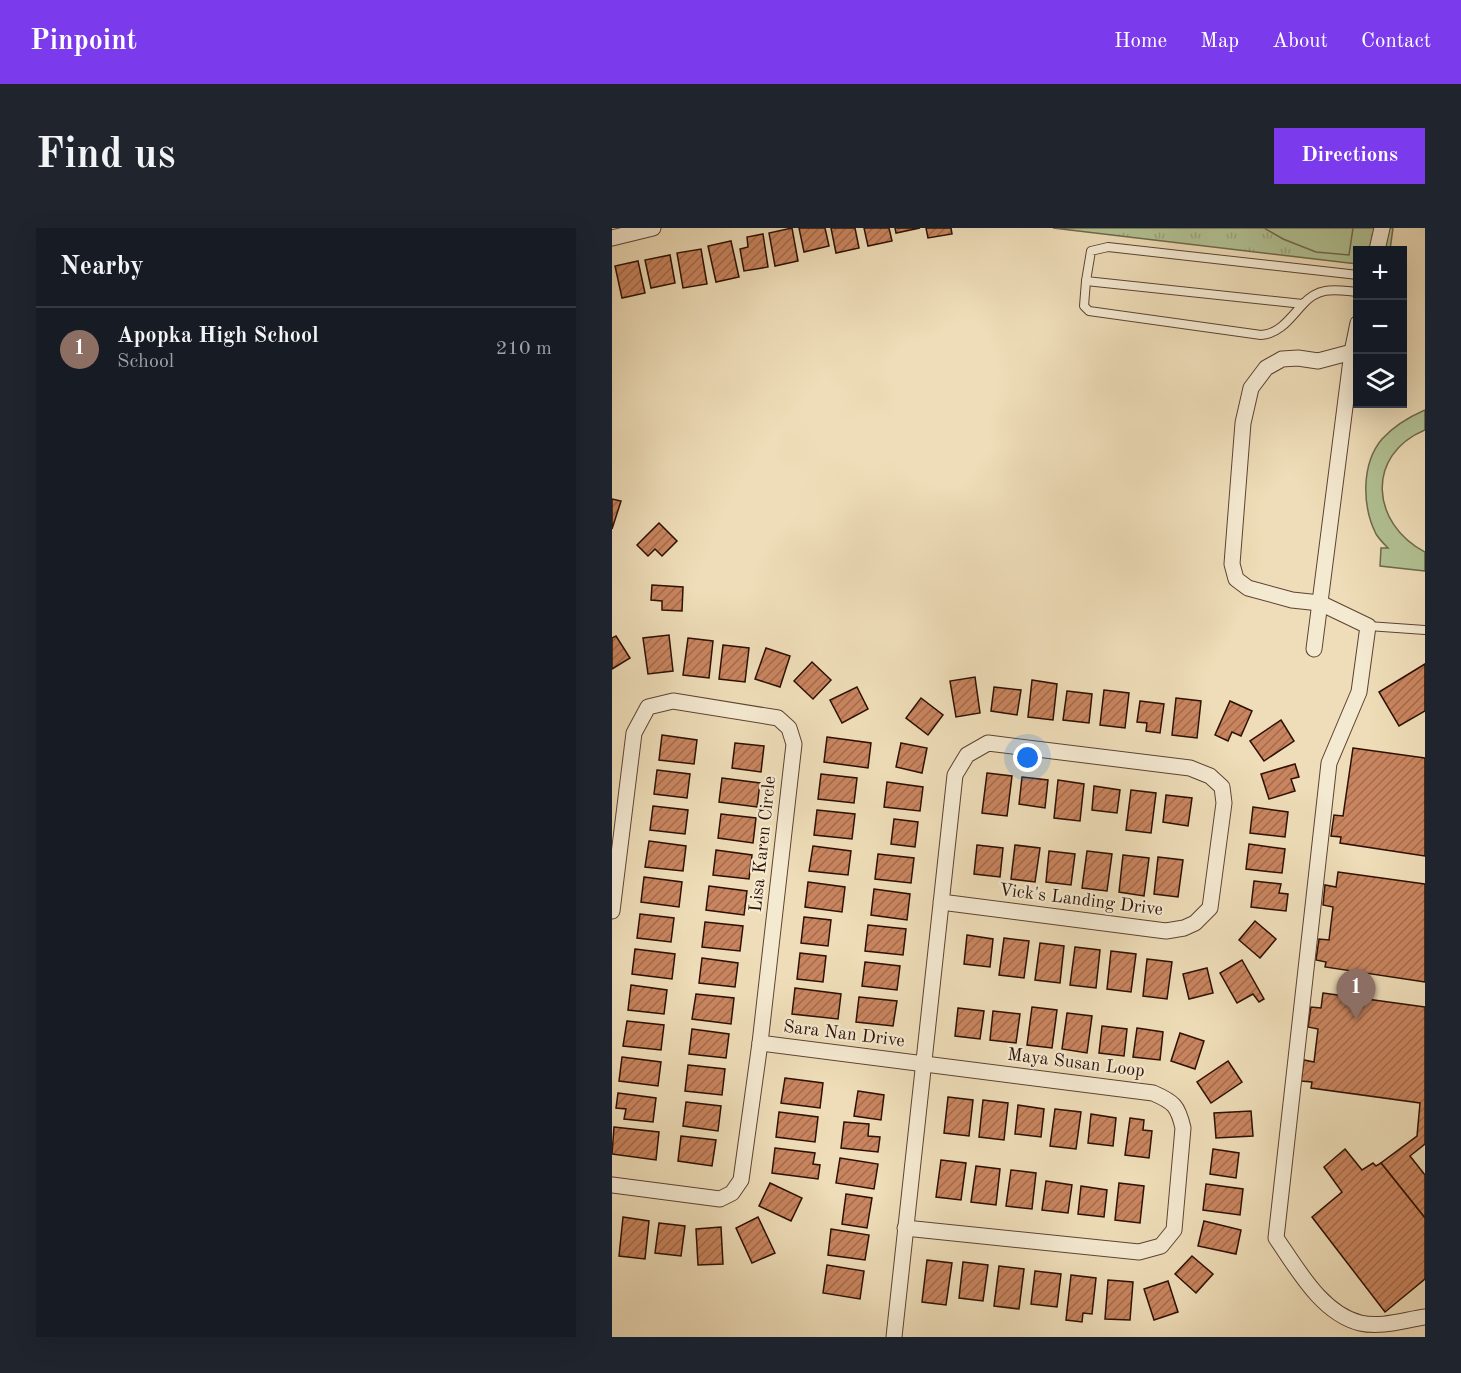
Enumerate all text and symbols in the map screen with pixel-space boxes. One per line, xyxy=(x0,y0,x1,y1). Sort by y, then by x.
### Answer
text: Pinpoint xyxy=(30,28,137,56)
text: Home xyxy=(1114,31,1167,52)
text: Map xyxy=(1200,31,1239,52)
text: About xyxy=(1272,31,1328,52)
text: Contact xyxy=(1361,31,1431,52)
button: Directions xyxy=(1274,128,1425,184)
text: Find us xyxy=(36,135,175,177)
map controls xyxy=(1353,246,1407,408)
button: + xyxy=(1353,246,1407,300)
text: Nearby xyxy=(60,254,144,280)
button: − xyxy=(1353,300,1407,354)
text: Apopka High School xyxy=(117,325,319,347)
text: 1 xyxy=(74,339,85,359)
text: 210 m xyxy=(496,339,552,359)
text: School xyxy=(117,352,174,372)
button: layers xyxy=(1353,354,1407,408)
your location xyxy=(1013,743,1042,772)
street label: Lisa Karen Circle xyxy=(747,775,779,913)
street label: Vick's Landing Drive xyxy=(998,881,1164,919)
pin: 1 xyxy=(1336,970,1376,1019)
street label: Sara Nan Drive xyxy=(782,1018,906,1050)
street label: Maya Susan Loop xyxy=(1006,1046,1146,1080)

